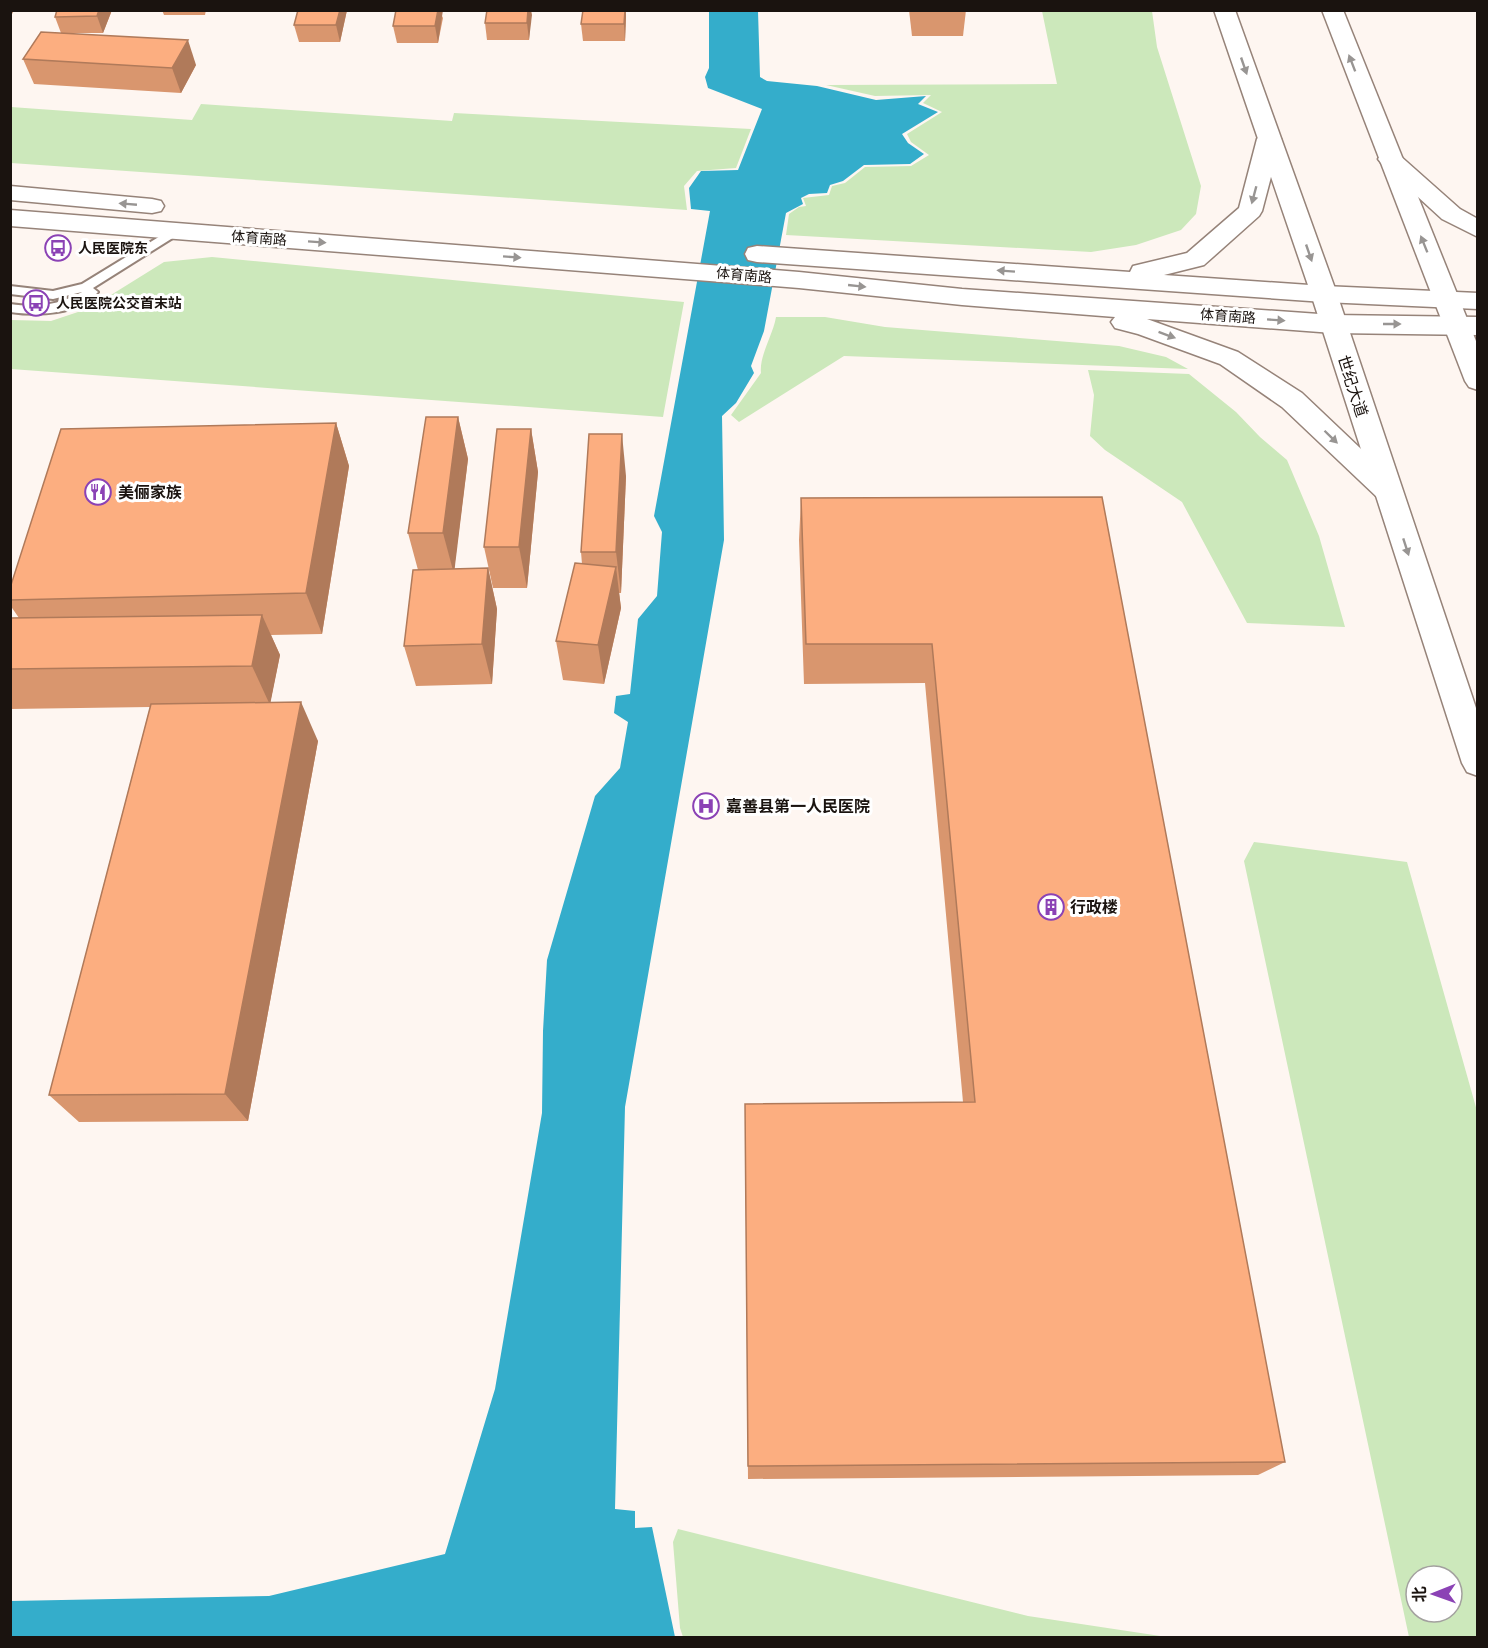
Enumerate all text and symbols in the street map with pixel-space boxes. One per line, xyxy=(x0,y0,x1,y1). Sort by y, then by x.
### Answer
one-way arrow xyxy=(1347,53,1357,71)
one-way arrow xyxy=(1239,57,1249,75)
one-way arrow xyxy=(1249,186,1258,204)
one-way arrow xyxy=(118,199,137,209)
street label: 体育南路 xyxy=(230,227,288,249)
bus stop icon: 人民医院东 xyxy=(43,233,73,263)
one-way arrow xyxy=(1419,235,1428,253)
one-way arrow xyxy=(308,237,327,247)
place label: 人民医院东 xyxy=(78,239,148,257)
one-way arrow xyxy=(1305,244,1315,262)
one-way arrow xyxy=(502,252,521,262)
street label: 体育南路 xyxy=(715,264,773,286)
one-way arrow xyxy=(996,267,1015,276)
one-way arrow xyxy=(848,281,867,291)
bus stop icon: 人民医院公交首末站 xyxy=(21,288,51,318)
place label: 人民医院公交首末站 xyxy=(56,294,182,312)
street label: 体育南路 xyxy=(1199,305,1257,327)
one-way arrow xyxy=(1266,315,1285,324)
one-way arrow xyxy=(1382,319,1401,329)
one-way arrow xyxy=(1158,331,1176,340)
street label: 世纪大道 xyxy=(1333,352,1373,420)
one-way arrow xyxy=(1323,429,1337,443)
restaurant icon: 美俪家族 xyxy=(83,477,113,507)
place label: 美俪家族 xyxy=(118,481,182,503)
one-way arrow xyxy=(1402,538,1411,556)
hospital icon: 嘉善县第一人民医院 xyxy=(691,791,721,821)
place label: 嘉善县第一人民医院 xyxy=(726,795,870,817)
building icon: 行政楼 xyxy=(1036,892,1066,922)
place label: 行政楼 xyxy=(1070,896,1118,918)
north arrow xyxy=(1404,1564,1464,1624)
text: 北 xyxy=(1408,1586,1430,1602)

